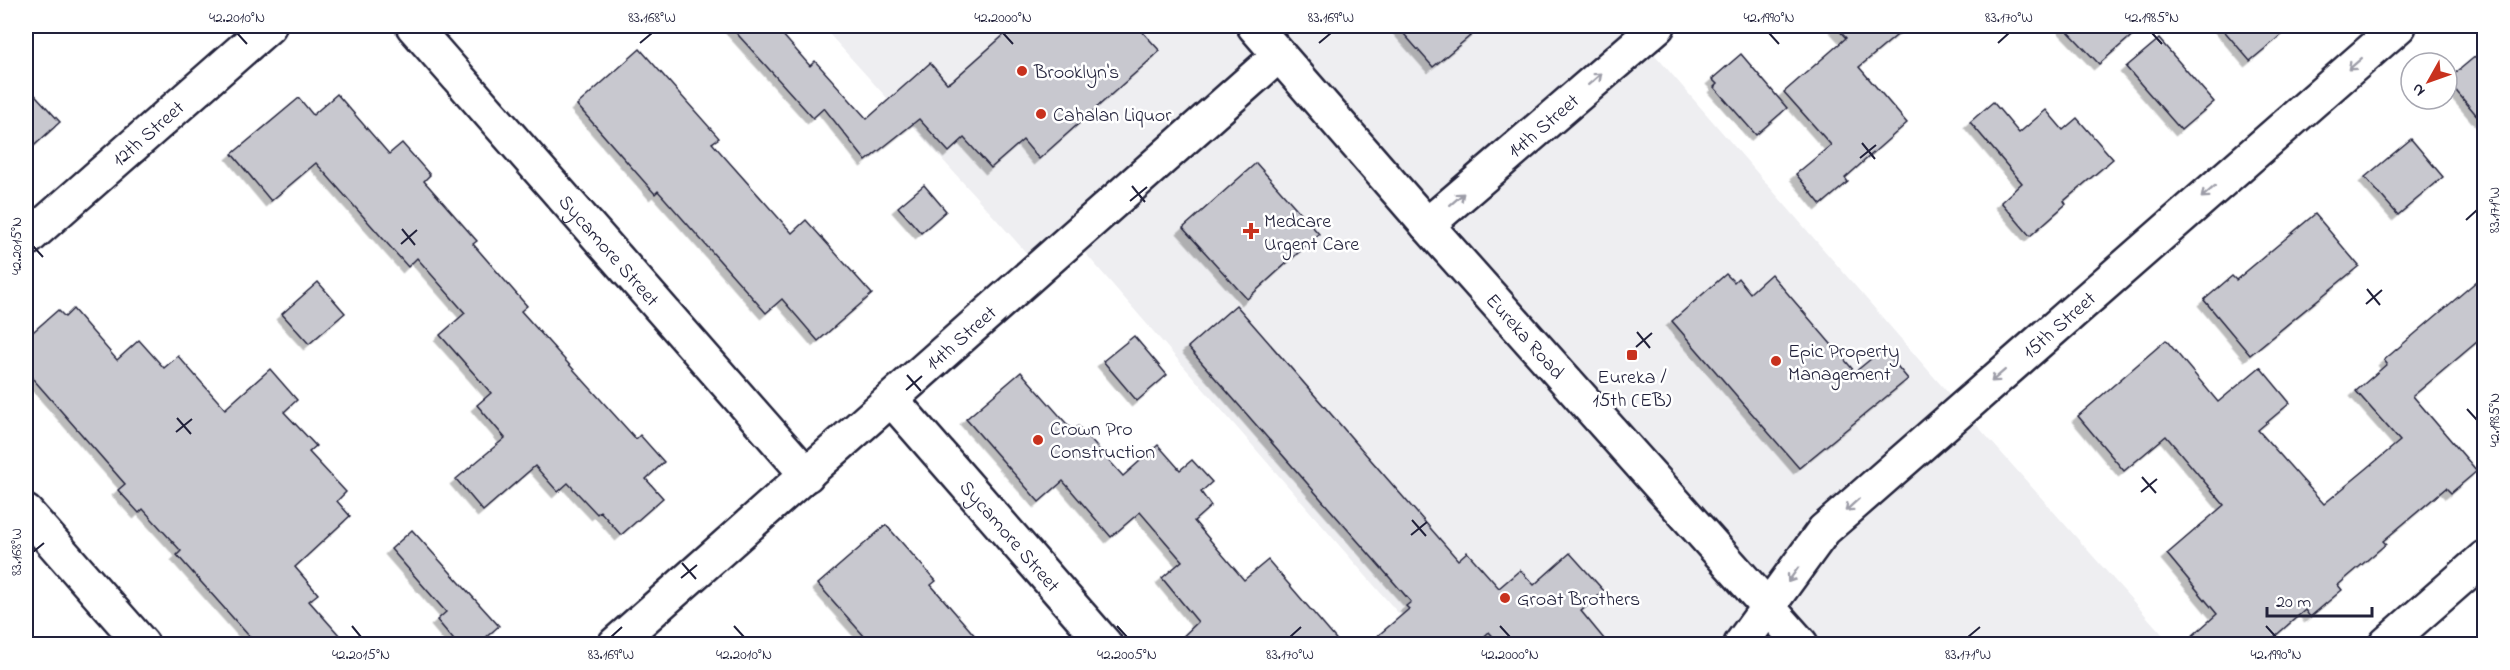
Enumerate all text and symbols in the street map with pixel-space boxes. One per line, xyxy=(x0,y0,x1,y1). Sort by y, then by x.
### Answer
text: 42.2010°N xyxy=(209,7,265,29)
text: 83.168°W xyxy=(628,7,676,29)
text: 42.2000°N xyxy=(974,7,1032,29)
text: 83.169°W xyxy=(1308,7,1354,29)
text: 42.1990°N xyxy=(1743,7,1795,29)
text: 83.170°W xyxy=(1985,7,2033,29)
text: 42.1985°N xyxy=(2125,7,2179,29)
north arrow xyxy=(2399,51,2459,111)
one-way arrow xyxy=(2348,57,2363,71)
place label: Brooklyn's xyxy=(1033,59,1119,88)
marker: Brooklyn's xyxy=(1015,64,1029,78)
one-way arrow xyxy=(1587,73,1603,86)
text: N xyxy=(2406,77,2432,101)
street label: 14th Street xyxy=(1502,88,1587,166)
street label: 12th Street xyxy=(107,95,192,175)
place label: Cahalan Liquor xyxy=(1053,102,1172,131)
marker: Cahalan Liquor xyxy=(1034,107,1048,121)
one-way arrow xyxy=(2201,185,2216,199)
text: 83.171°W xyxy=(2484,187,2506,233)
street label: Sycamore Street xyxy=(550,189,665,314)
one-way arrow xyxy=(1449,192,1465,205)
place label: Medcare Urgent Care xyxy=(1264,208,1359,261)
text: 42.2015°N xyxy=(6,217,28,275)
marker: Medcare Urgent Care xyxy=(1242,222,1260,240)
street label: 15th Street xyxy=(2017,286,2104,367)
street label: Eureka Road xyxy=(1478,288,1570,387)
street label: 14th Street xyxy=(920,300,1004,379)
place label: Epic Property Management xyxy=(1788,338,1899,391)
marker: Eureka / 15th (EB) xyxy=(1625,348,1639,362)
marker: Epic Property Management xyxy=(1769,354,1783,368)
place label: Eureka / 15th (EB) xyxy=(1593,364,1672,416)
one-way arrow xyxy=(1991,369,2006,383)
text: 42.1985°N xyxy=(2484,393,2506,447)
place label: Crown Pro Construction xyxy=(1050,416,1155,468)
marker: Crown Pro Construction xyxy=(1031,433,1045,447)
street label: Sycamore Street xyxy=(951,475,1066,600)
one-way arrow xyxy=(1845,498,1860,512)
text: 83.168°W xyxy=(6,528,28,576)
one-way arrow xyxy=(1787,567,1799,583)
scale bar xyxy=(2267,580,2372,618)
place label: Groat Brothers xyxy=(1517,586,1640,615)
text: 20 m xyxy=(2276,590,2311,616)
marker: Groat Brothers xyxy=(1498,591,1512,605)
text: 42.2015°N xyxy=(332,644,390,666)
text: 83.169°W xyxy=(588,644,634,666)
text: 42.2010°N xyxy=(716,644,772,666)
text: 42.2005°N xyxy=(1097,644,1157,666)
text: 83.170°W xyxy=(1266,644,1314,666)
text: 42.2000°N xyxy=(1481,644,1539,666)
text: 83.171°W xyxy=(1945,644,1991,666)
text: 42.1990°N xyxy=(2250,644,2302,666)

